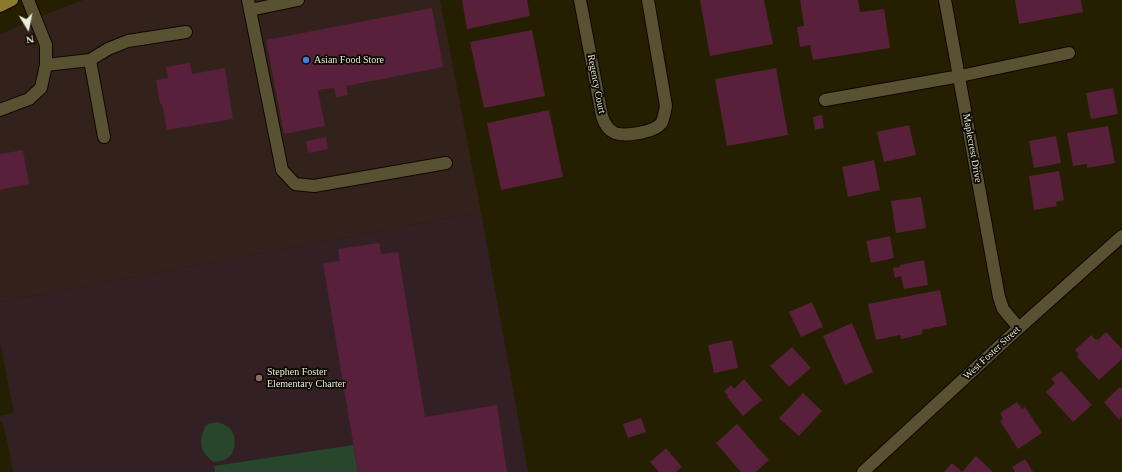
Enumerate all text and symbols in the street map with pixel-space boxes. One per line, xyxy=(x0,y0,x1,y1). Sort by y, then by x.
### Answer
north arrow xyxy=(8,8,48,48)
text: N xyxy=(25,33,35,46)
street label: Regency Court xyxy=(584,53,608,115)
place label: Asian Food Store xyxy=(314,54,384,66)
marker: Asian Food Store xyxy=(301,55,311,65)
street label: Maplecrest Drive xyxy=(960,113,984,183)
street label: West Foster Street xyxy=(961,324,1023,382)
place label: Stephen Foster Elementary Charter xyxy=(267,366,346,390)
marker: Stephen Foster Elementary Charter xyxy=(254,373,264,383)

